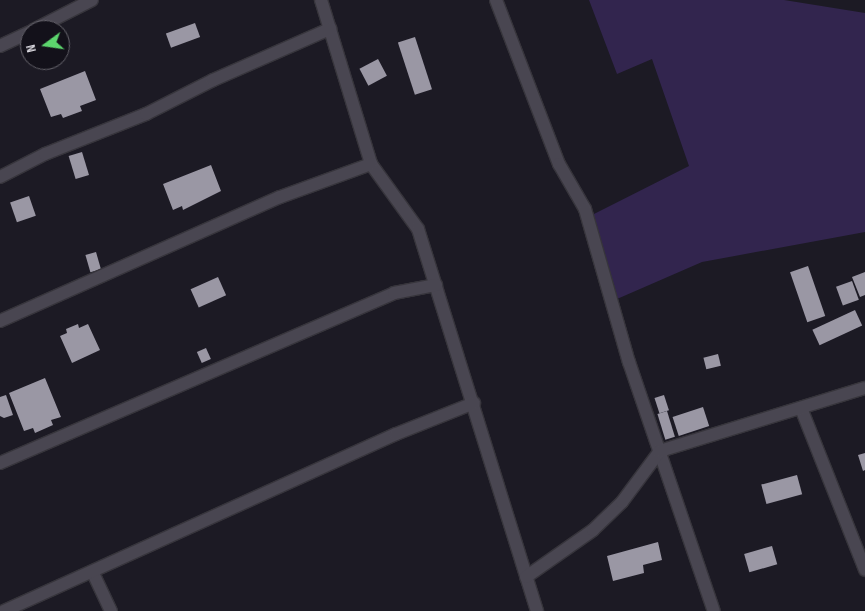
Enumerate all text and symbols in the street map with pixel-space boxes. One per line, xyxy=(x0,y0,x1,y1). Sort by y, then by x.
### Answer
north arrow xyxy=(20,20,70,70)
text: N xyxy=(22,43,40,54)

